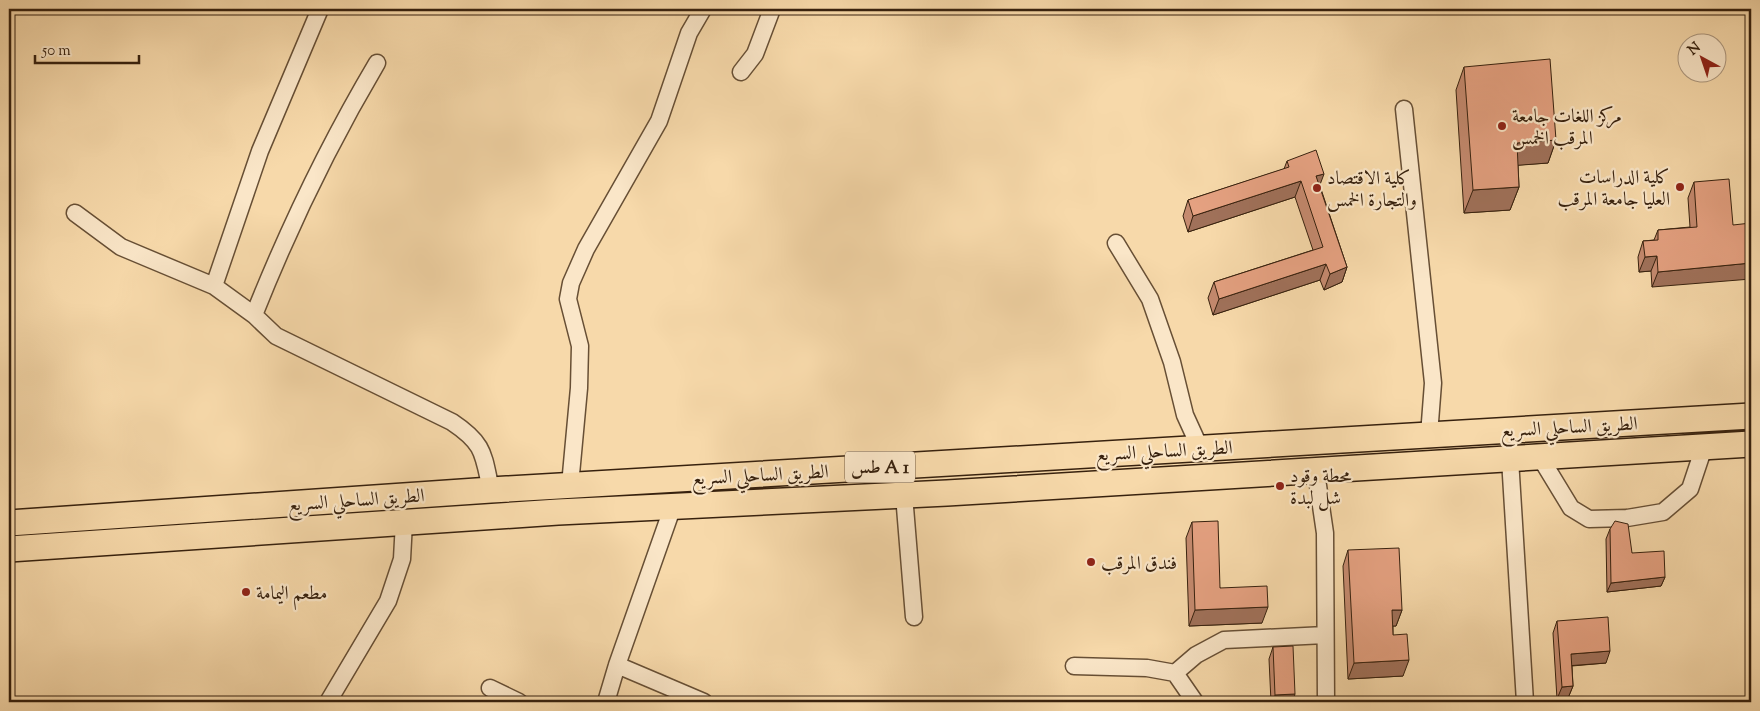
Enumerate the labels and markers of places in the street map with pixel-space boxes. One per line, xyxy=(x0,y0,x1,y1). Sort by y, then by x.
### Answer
place label: مركز اللغات جامعة المرقب الخمس xyxy=(1512,104,1622,153)
marker: مركز اللغات جامعة المرقب الخمس xyxy=(1496,120,1508,132)
place label: كلية الدراسات العليا جامعة المرقب xyxy=(1558,165,1670,214)
place label: كلية الاقتصاد والتجارة الخمس xyxy=(1327,166,1417,215)
marker: كلية الدراسات العليا جامعة المرقب xyxy=(1674,181,1686,193)
marker: كلية الاقتصاد والتجارة الخمس xyxy=(1311,182,1323,194)
place label: محطة وقود شل لبدة xyxy=(1290,464,1352,513)
marker: محطة وقود شل لبدة xyxy=(1274,480,1286,492)
place label: فندق المرقب xyxy=(1101,551,1177,578)
marker: فندق المرقب xyxy=(1085,556,1097,568)
place label: مطعم اليمامة xyxy=(256,581,327,611)
marker: مطعم اليمامة xyxy=(240,586,252,598)

